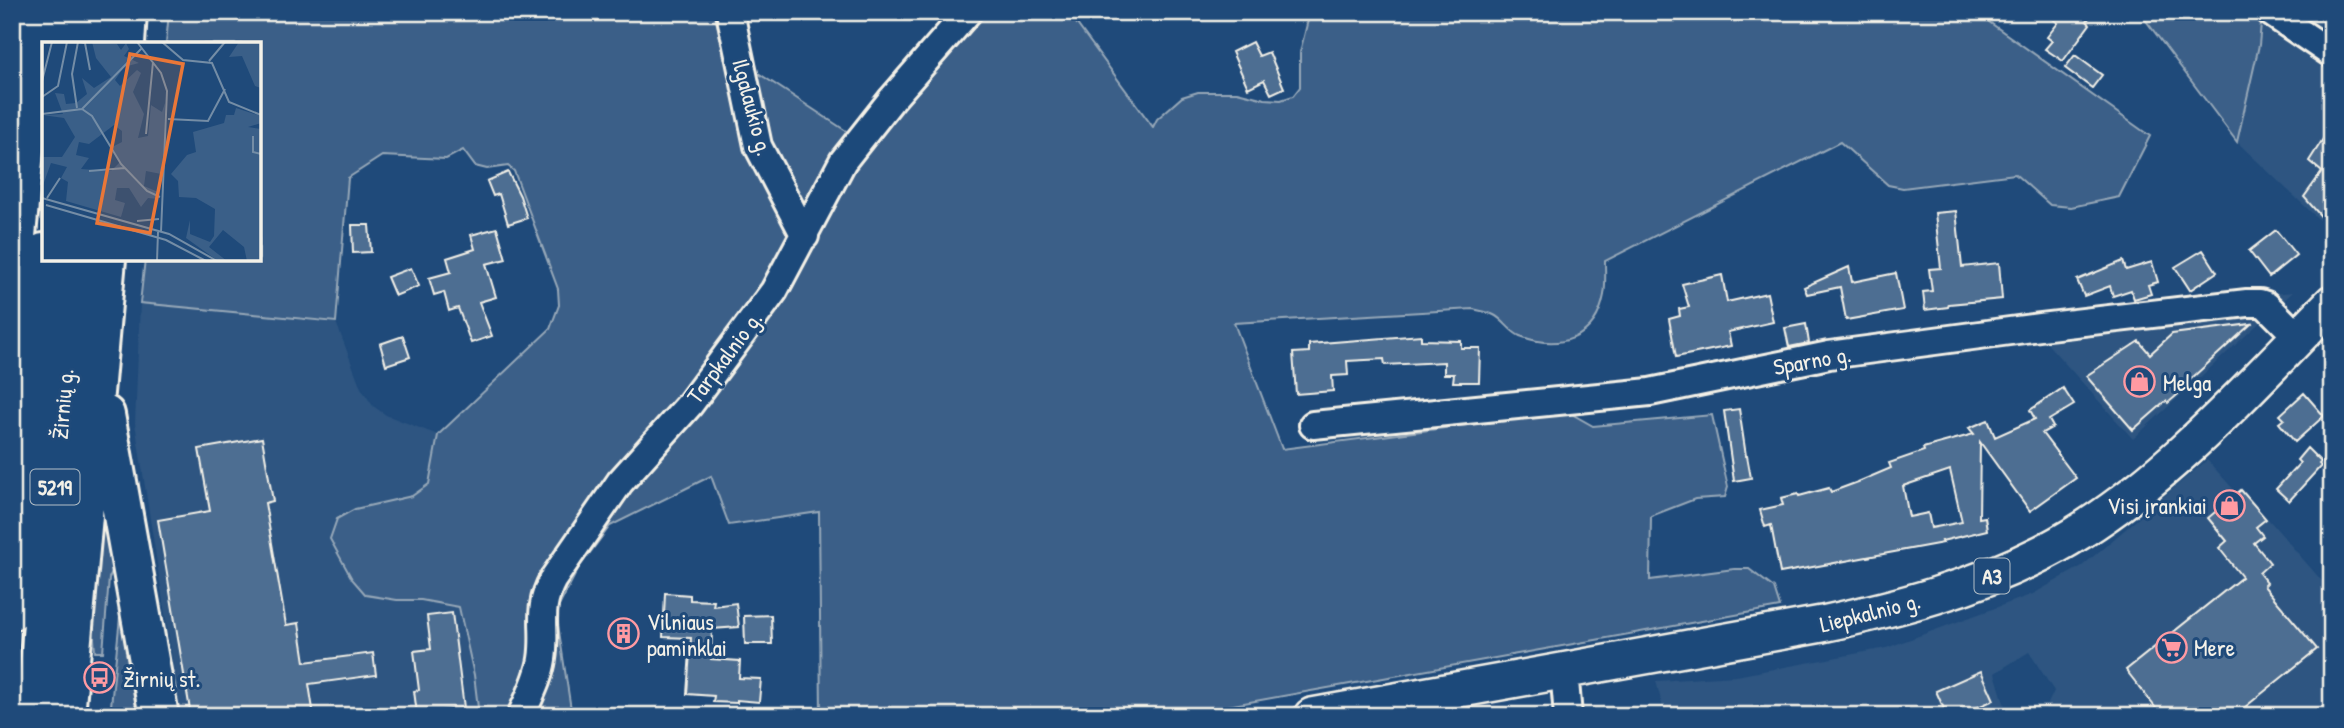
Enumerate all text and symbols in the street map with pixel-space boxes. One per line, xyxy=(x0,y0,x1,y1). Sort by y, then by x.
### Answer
inset map xyxy=(42,42,261,261)
street label: Ilgalaukio g. xyxy=(725,55,781,159)
street label: Tarpkalnio g. xyxy=(679,304,769,410)
street label: Sparno g. xyxy=(1771,338,1853,382)
shop icon: Melga xyxy=(2123,365,2157,399)
street label: Žirnių g. xyxy=(43,367,81,441)
place label: Melga xyxy=(2163,367,2211,398)
road number: 5219 xyxy=(30,470,80,504)
shop icon: Visi įrankiai xyxy=(2213,488,2247,522)
place label: Visi įrankiai xyxy=(2107,490,2207,521)
road number: A3 xyxy=(1974,558,2010,594)
street label: Liepkalnio g. xyxy=(1816,585,1924,639)
place label: Vilniaus paminklai xyxy=(647,606,727,663)
building icon: Vilniaus paminklai xyxy=(607,617,641,651)
supermarket icon: Mere xyxy=(2154,630,2188,664)
place label: Mere xyxy=(2194,632,2235,663)
bus stop icon: Žirnių st. xyxy=(83,661,117,695)
place label: Žirnių st. xyxy=(123,663,200,694)

